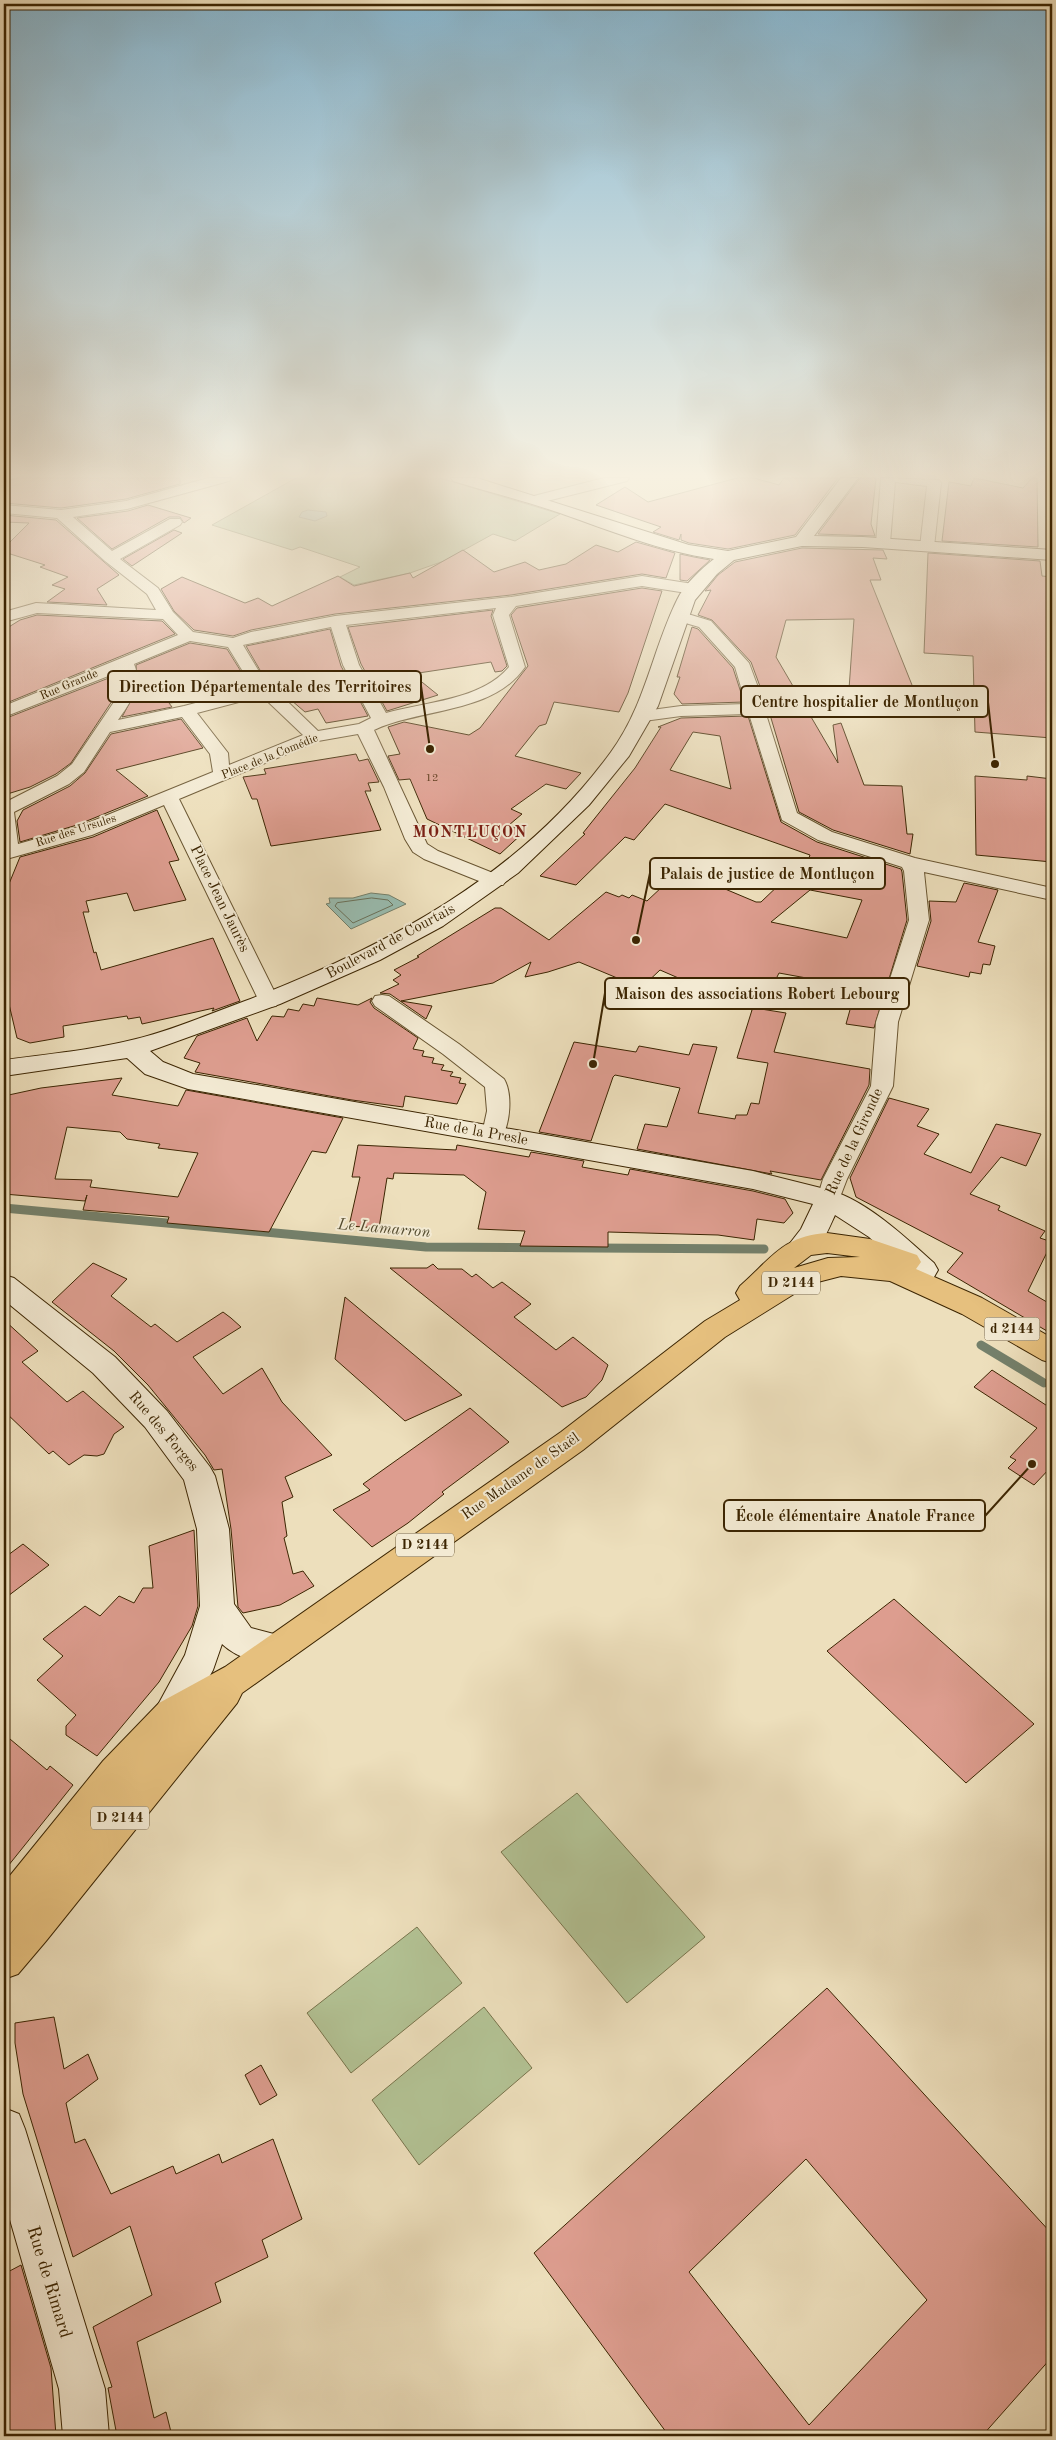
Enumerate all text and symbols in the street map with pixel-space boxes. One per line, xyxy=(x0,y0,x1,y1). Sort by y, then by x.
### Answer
street label: Rue Grande xyxy=(38,667,100,703)
callout: Direction Départementale des Territoires xyxy=(108,671,421,702)
text: Direction Départementale des Territoires xyxy=(119,680,412,696)
callout: Centre hospitalier de Montluçon xyxy=(741,686,988,717)
text: Centre hospitalier de Montluçon xyxy=(751,695,979,711)
street label: Place de la Comédie xyxy=(220,732,321,782)
house number: 12 xyxy=(426,773,438,784)
street label: Rue des Ursules xyxy=(34,812,118,850)
district label: MONTLUÇON xyxy=(413,825,527,841)
street label: Place Jean Jaurès xyxy=(187,843,251,955)
callout: Palais de justice de Montluçon xyxy=(650,858,885,889)
text: Palais de justice de Montluçon xyxy=(659,867,875,883)
street label: Boulevard de Courtais xyxy=(324,902,458,982)
callout: Maison des associations Robert Lebourg xyxy=(605,978,909,1009)
text: Maison des associations Robert Lebourg xyxy=(615,987,899,1003)
street label: Rue de la Gironde xyxy=(824,1086,886,1198)
street label: Rue de la Presle xyxy=(423,1115,529,1149)
water label: Le Lamarron xyxy=(336,1217,431,1241)
road number: D 2144 xyxy=(762,1272,820,1295)
road number: d 2144 xyxy=(984,1318,1040,1340)
street label: Rue des Forges xyxy=(125,1389,201,1475)
street label: Rue Madame de Staël xyxy=(459,1431,583,1523)
callout: École élémentaire Anatole France xyxy=(724,1500,985,1531)
text: École élémentaire Anatole France xyxy=(735,1505,975,1525)
road number: D 2144 xyxy=(396,1534,454,1556)
road number: D 2144 xyxy=(91,1806,149,1830)
street label: Rue de Rimard xyxy=(23,2224,75,2340)

